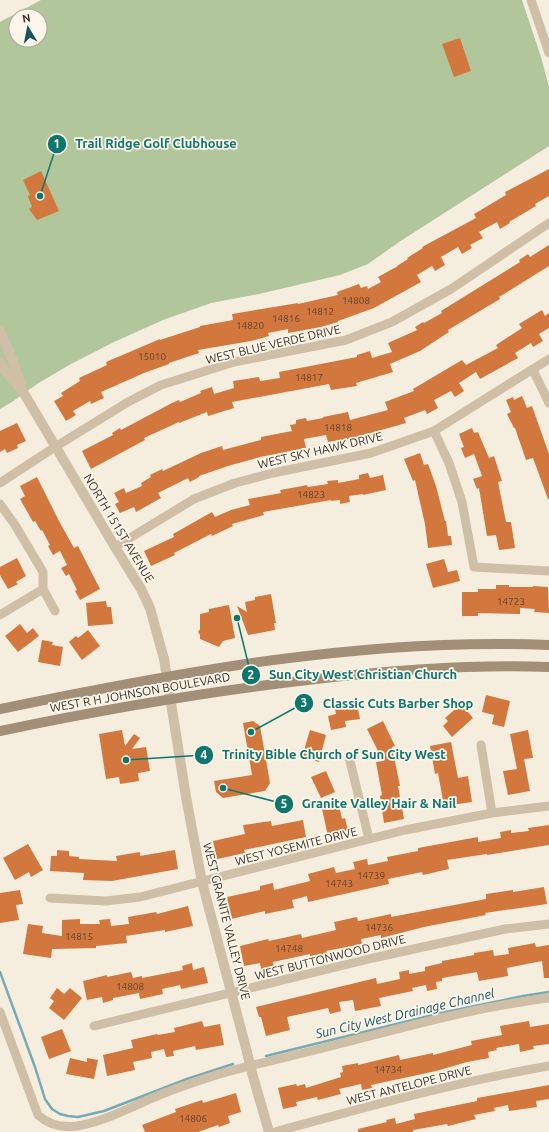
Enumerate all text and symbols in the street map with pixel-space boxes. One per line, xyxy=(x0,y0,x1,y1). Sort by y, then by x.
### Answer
north arrow xyxy=(8,8,48,48)
text: N xyxy=(21,12,31,25)
callout: Trail Ridge Golf Clubhouse xyxy=(47,131,245,156)
text: Trail Ridge Golf Clubhouse xyxy=(75,136,237,150)
text: 1 xyxy=(54,137,60,150)
house number: 14808 xyxy=(342,295,370,306)
house number: 14812 xyxy=(306,306,334,317)
house number: 14816 xyxy=(272,313,300,324)
house number: 14820 xyxy=(236,320,264,331)
street label: WEST BLUE VERDE DRIVE xyxy=(204,322,342,366)
house number: 15010 xyxy=(138,351,166,362)
house number: 14817 xyxy=(295,372,323,383)
house number: 14818 xyxy=(324,422,352,433)
street label: WEST SKY HAWK DRIVE xyxy=(256,429,384,471)
street label: NORTH 151ST AVENUE xyxy=(81,471,157,585)
house number: 14823 xyxy=(297,489,325,500)
house number: 14723 xyxy=(497,596,525,607)
callout: Sun City West Christian Church xyxy=(241,662,465,687)
text: Sun City West Christian Church xyxy=(269,667,457,681)
text: 2 xyxy=(248,668,255,681)
street label: WEST R H JOHNSON BOULEVARD xyxy=(49,670,231,714)
callout: Classic Cuts Barber Shop xyxy=(294,691,481,716)
text: 3 xyxy=(301,696,307,709)
text: Classic Cuts Barber Shop xyxy=(323,696,474,710)
callout: Trinity Bible Church of Sun City West xyxy=(194,742,454,767)
text: Trinity Bible Church of Sun City West xyxy=(222,747,446,761)
text: 4 xyxy=(201,748,208,761)
callout: Granite Valley Hair & Nail xyxy=(274,791,464,816)
text: Granite Valley Hair & Nail xyxy=(302,796,456,810)
text: 5 xyxy=(281,797,288,810)
street label: WEST YOSEMITE DRIVE xyxy=(234,824,359,867)
street label: WEST GRANITE VALLEY DRIVE xyxy=(201,841,253,1001)
house number: 14739 xyxy=(357,870,385,881)
house number: 14743 xyxy=(325,878,353,889)
house number: 14736 xyxy=(365,922,393,933)
house number: 14815 xyxy=(65,931,93,942)
street label: WEST BUTTONWOOD DRIVE xyxy=(253,932,407,982)
house number: 14748 xyxy=(275,943,303,954)
house number: 14808 xyxy=(116,981,144,992)
water label: Sun City West Drainage Channel xyxy=(313,985,496,1041)
street label: WEST ANTELOPE DRIVE xyxy=(345,1063,473,1107)
house number: 14734 xyxy=(374,1064,402,1075)
house number: 14806 xyxy=(179,1113,207,1124)

